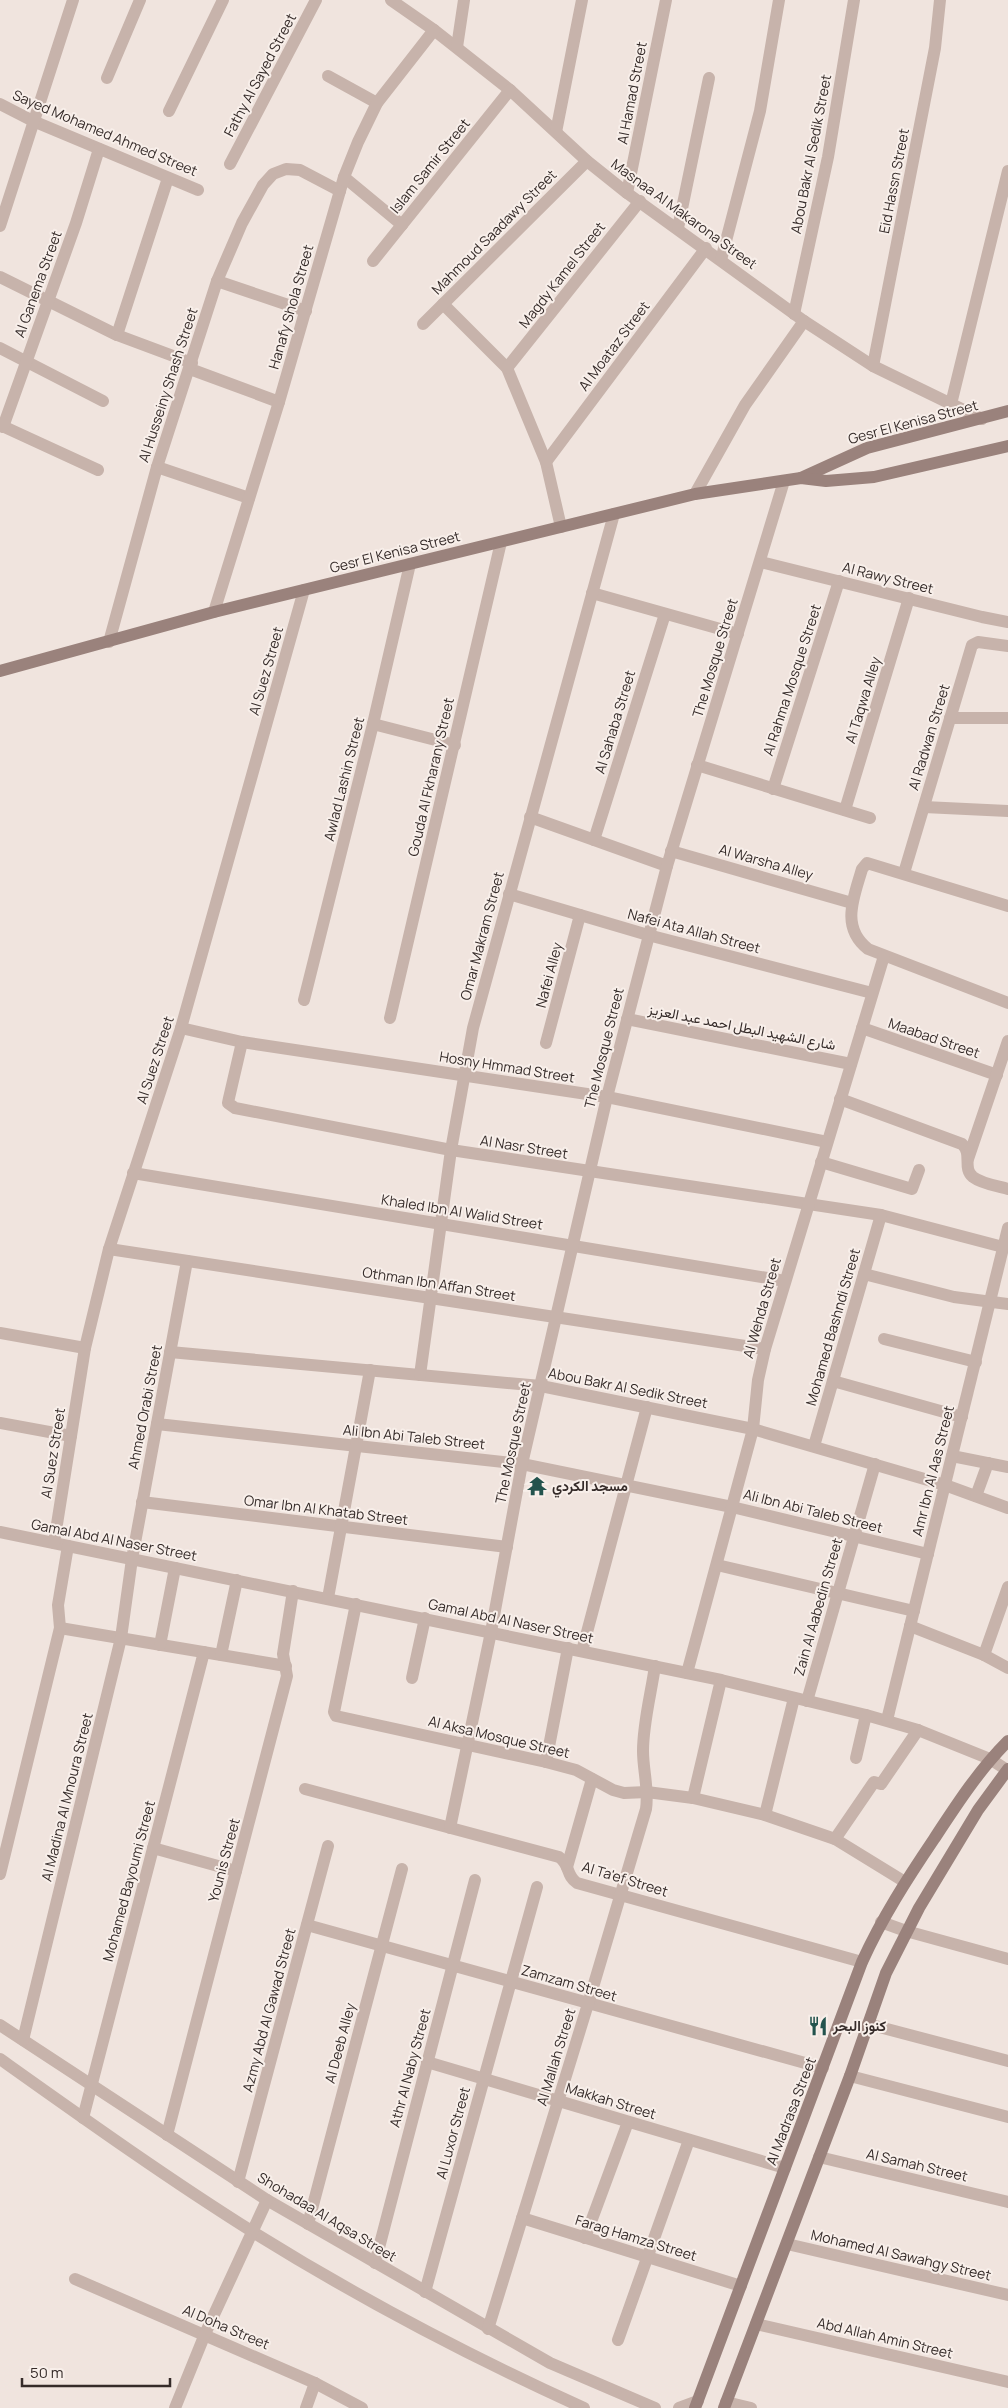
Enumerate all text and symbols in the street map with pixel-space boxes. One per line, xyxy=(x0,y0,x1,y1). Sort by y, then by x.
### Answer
street label: Fathy Al Sayed Street xyxy=(219,9,300,140)
street label: Al Hamad Street xyxy=(612,40,651,146)
street label: Abou Bakr Al Sedik Street xyxy=(786,72,835,235)
street label: Sayed Mohamed Ahmed Street xyxy=(10,85,201,180)
street label: Islam Samir Street xyxy=(385,114,474,217)
street label: Eid Hassn Street xyxy=(874,126,913,235)
street label: Masnaa Al Makarona Street xyxy=(608,154,761,273)
street label: Mahmoud Saadawy Street xyxy=(427,165,561,298)
street label: Magdy Kamel Street xyxy=(514,217,609,332)
street label: Al Ganema Street xyxy=(9,227,66,340)
street label: Hanafy Shola Street xyxy=(264,242,318,371)
street label: Al Moataz Street xyxy=(574,297,654,394)
street label: Al Husseiny Shash Street xyxy=(134,305,202,465)
street label: Gesr El Kenisa Street xyxy=(846,395,980,448)
street label: Gesr El Kenisa Street xyxy=(328,526,462,577)
street label: Al Rawy Street xyxy=(841,557,936,598)
street label: The Mosque Street xyxy=(687,596,742,720)
street label: Al Rahma Mosque Street xyxy=(758,601,825,758)
street label: Al Suez Street xyxy=(244,624,287,717)
street label: Al Taqwa Alley xyxy=(840,653,885,746)
street label: Al Sahaba Street xyxy=(590,667,639,776)
street label: Al Radwan Street xyxy=(903,681,954,792)
street label: Gouda Al Fkharany Street xyxy=(403,695,458,858)
street label: Awlad Lashin Street xyxy=(319,714,368,843)
street label: Al Warsha Alley xyxy=(717,839,816,884)
street label: Omar Makram Street xyxy=(455,869,508,1002)
street label: Nafei Ata Allah Street xyxy=(626,904,763,957)
street label: Nafei Alley xyxy=(531,939,567,1010)
street label: The Mosque Street xyxy=(579,985,628,1110)
street label: شارع الشهيد البطل احمد عبد العزيز xyxy=(645,999,837,1056)
street label: Al Suez Street xyxy=(131,1013,178,1106)
street label: Maabad Street xyxy=(886,1013,983,1062)
street label: Hosny Hmmad Street xyxy=(438,1046,576,1087)
street label: Al Nasr Street xyxy=(479,1130,570,1163)
street label: Khaled Ibn Al Walid Street xyxy=(380,1189,545,1234)
street label: Mohamed Bashndi Street xyxy=(801,1246,864,1408)
street label: Al Wehda Street xyxy=(738,1255,785,1360)
street label: Othman Ibn Affan Street xyxy=(361,1262,518,1305)
street label: Ahmed Orabi Street xyxy=(123,1343,166,1471)
street label: Abou Bakr Al Sedik Street xyxy=(547,1363,710,1412)
street label: The Mosque Street xyxy=(490,1380,535,1505)
street label: Amr Ibn Al Aas Street xyxy=(907,1403,958,1538)
street label: Al Suez Street xyxy=(36,1406,69,1500)
street label: Ali Ibn Abi Taleb Street xyxy=(342,1420,486,1453)
temple icon: مسجد الكردي xyxy=(526,1475,548,1497)
place label: مسجد الكردي xyxy=(552,1476,628,1498)
street label: Ali Ibn Abi Taleb Street xyxy=(741,1484,885,1537)
street label: Omar Ibn Al Khatab Street xyxy=(243,1490,410,1529)
street label: Gamal Abd Al Naser Street xyxy=(30,1514,199,1565)
street label: Zain Al Aabedin Street xyxy=(789,1535,846,1678)
street label: Gamal Abd Al Naser Street xyxy=(427,1594,596,1647)
street label: Al Madina Al Mnoura Street xyxy=(36,1710,97,1883)
street label: Al Aksa Mosque Street xyxy=(427,1711,572,1762)
street label: Mohamed Bayoumi Street xyxy=(98,1798,159,1963)
street label: Younis Street xyxy=(203,1815,244,1904)
street label: Al Ta'ef Street xyxy=(580,1856,671,1901)
street label: Azmy Abd Al Gawad Street xyxy=(237,1925,300,2094)
street label: Zamzam Street xyxy=(519,1960,620,2005)
street label: Al Deeb Alley xyxy=(320,2000,360,2085)
street label: Al Mallah Street xyxy=(532,2005,579,2108)
street label: Athr Al Naby Street xyxy=(385,2006,435,2129)
restaurant icon: كنوز البحر xyxy=(807,2015,829,2037)
place label: كنوز البحر xyxy=(832,2016,886,2035)
street label: Al Madrasa Street xyxy=(761,2054,820,2168)
street label: Makkah Street xyxy=(564,2078,659,2123)
street label: Al Luxor Street xyxy=(431,2084,474,2181)
street label: Al Samah Street xyxy=(865,2144,970,2185)
street label: Shohadaa Al Aqsa Street xyxy=(254,2167,401,2266)
street label: Farag Hamza Street xyxy=(573,2210,700,2265)
street label: Mohamed Al Sawahgy Street xyxy=(809,2225,993,2285)
street label: Al Doha Street xyxy=(180,2300,273,2354)
street label: Abd Allah Amin Street xyxy=(815,2313,955,2362)
scale bar xyxy=(22,2356,170,2388)
text: 50 m xyxy=(30,2362,64,2383)

